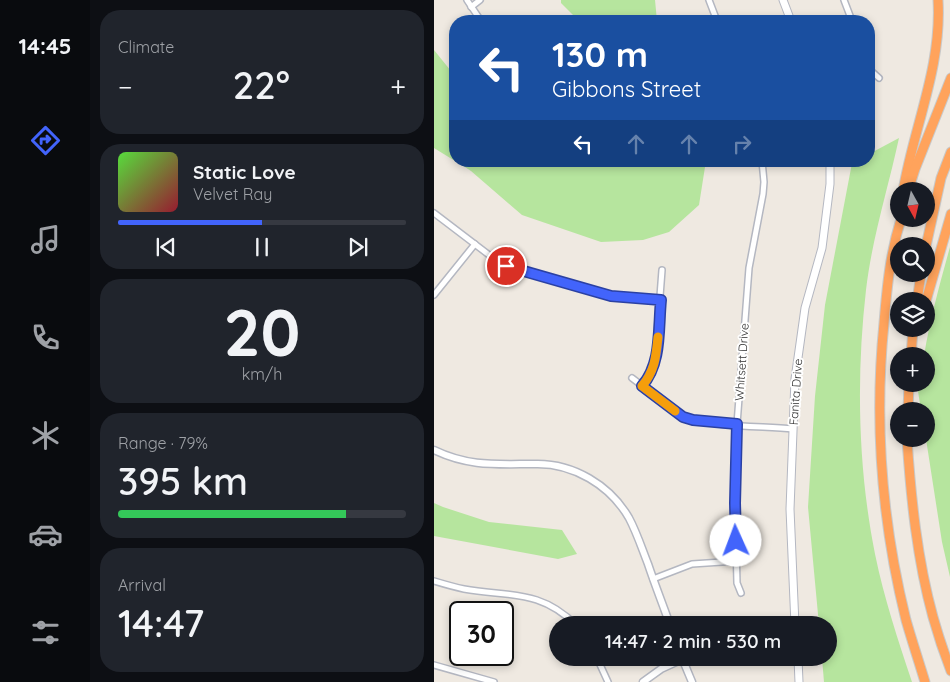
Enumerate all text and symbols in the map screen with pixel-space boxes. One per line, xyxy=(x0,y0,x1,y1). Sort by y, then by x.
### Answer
text: 14:45 xyxy=(18,32,72,60)
text: 130 m xyxy=(552,32,648,76)
icon: left xyxy=(469,35,534,100)
text: Climate xyxy=(118,37,174,57)
text: 22° xyxy=(233,61,290,109)
text: − xyxy=(118,69,133,104)
text: + xyxy=(390,69,406,104)
text: Gibbons Street xyxy=(552,75,701,103)
icon: directions xyxy=(28,123,63,158)
icon: left xyxy=(569,130,597,158)
icon: ahead xyxy=(622,130,650,158)
icon: ahead xyxy=(675,130,703,158)
icon: right xyxy=(728,130,756,158)
text: Static Love xyxy=(193,160,296,184)
north arrow xyxy=(890,182,935,228)
map controls xyxy=(890,182,935,447)
text: Velvet Ray xyxy=(193,184,272,204)
icon: music xyxy=(28,222,63,257)
icon: previous xyxy=(152,233,180,261)
icon: pause xyxy=(248,233,276,261)
icon: next xyxy=(344,233,372,261)
button: search xyxy=(890,237,935,282)
pin xyxy=(485,245,527,287)
icon: arrive xyxy=(492,252,520,280)
text: 20 xyxy=(224,291,300,372)
button: layers xyxy=(890,292,935,337)
icon: phone xyxy=(28,320,63,355)
street label: Whitsett Drive xyxy=(731,322,752,401)
button: + xyxy=(890,347,935,392)
street label: Fanita Drive xyxy=(786,358,805,426)
text: km/h xyxy=(242,364,282,384)
button: − xyxy=(890,402,935,447)
icon: climate xyxy=(28,418,63,453)
text: Range · 79% xyxy=(118,433,208,453)
text: 395 km xyxy=(118,457,248,505)
position arrow xyxy=(709,514,761,566)
icon: car xyxy=(28,517,63,552)
text: Arrival xyxy=(118,575,166,595)
text: 14:47 xyxy=(118,599,204,647)
speed limit sign: 30 xyxy=(449,601,514,666)
icon: filters xyxy=(28,615,63,650)
text: 14:47 · 2 min · 530 m xyxy=(605,629,781,653)

